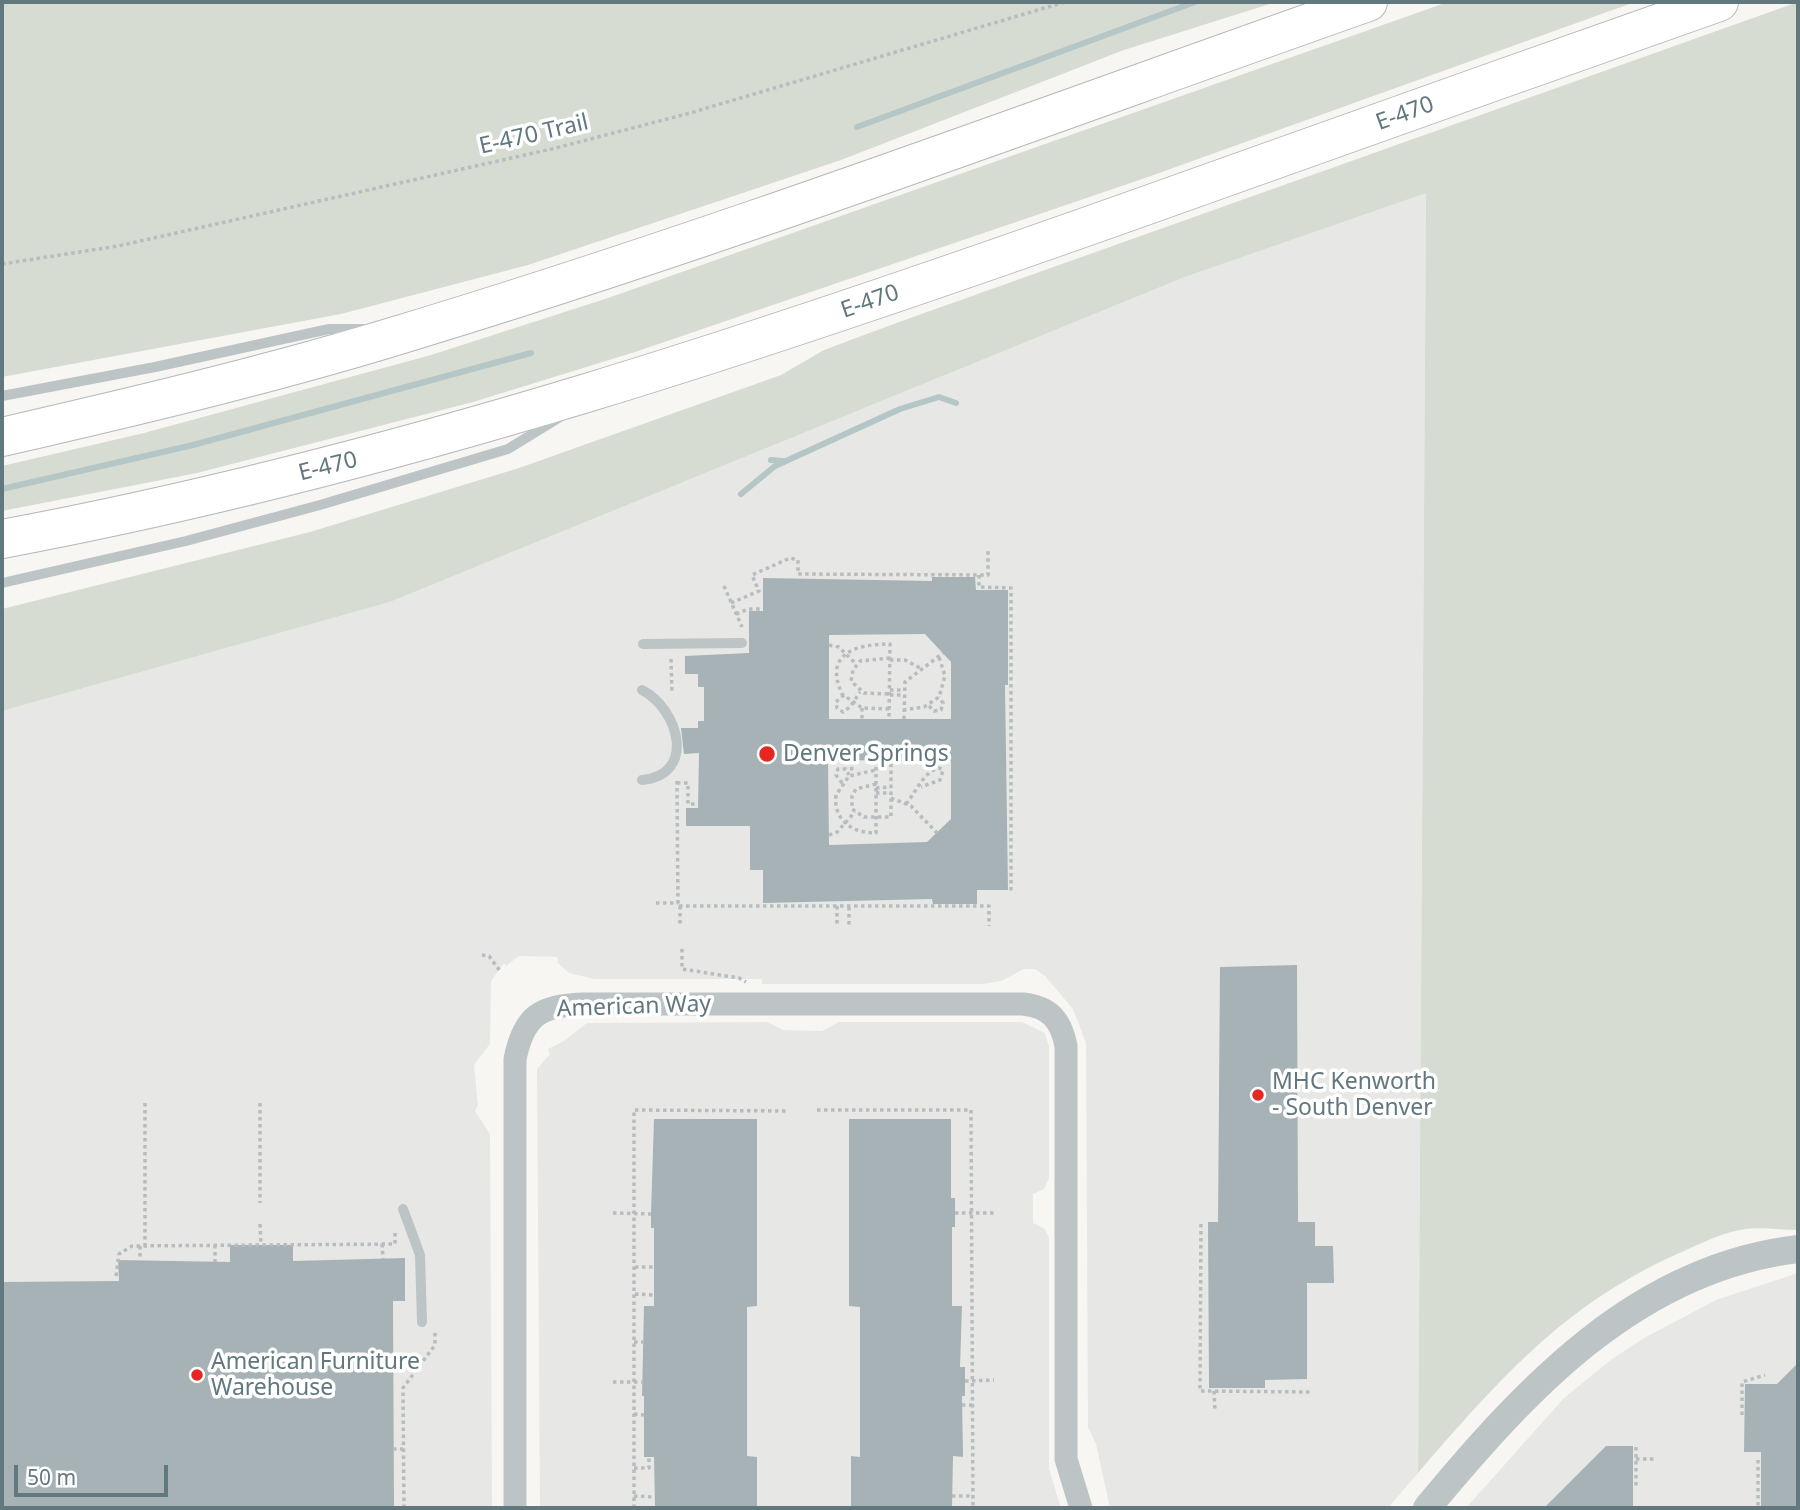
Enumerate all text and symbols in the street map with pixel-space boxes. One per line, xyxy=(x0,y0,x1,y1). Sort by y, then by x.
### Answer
street label: E-470 xyxy=(1372,91,1438,137)
street label: E-470 Trail xyxy=(477,109,591,161)
street label: E-470 xyxy=(837,279,903,325)
street label: E-470 xyxy=(296,446,360,488)
place label: Denver Springs xyxy=(783,740,949,768)
marker: Denver Springs xyxy=(757,744,777,764)
street label: American Way xyxy=(556,991,712,1023)
place label: MHC Kenworth - South Denver xyxy=(1272,1068,1436,1122)
marker: MHC Kenworth - South Denver xyxy=(1250,1087,1266,1103)
place label: American Furniture Warehouse xyxy=(211,1348,420,1402)
marker: American Furniture Warehouse xyxy=(189,1367,205,1383)
scale bar xyxy=(18,1450,172,1494)
text: 50 m xyxy=(27,1463,76,1491)

